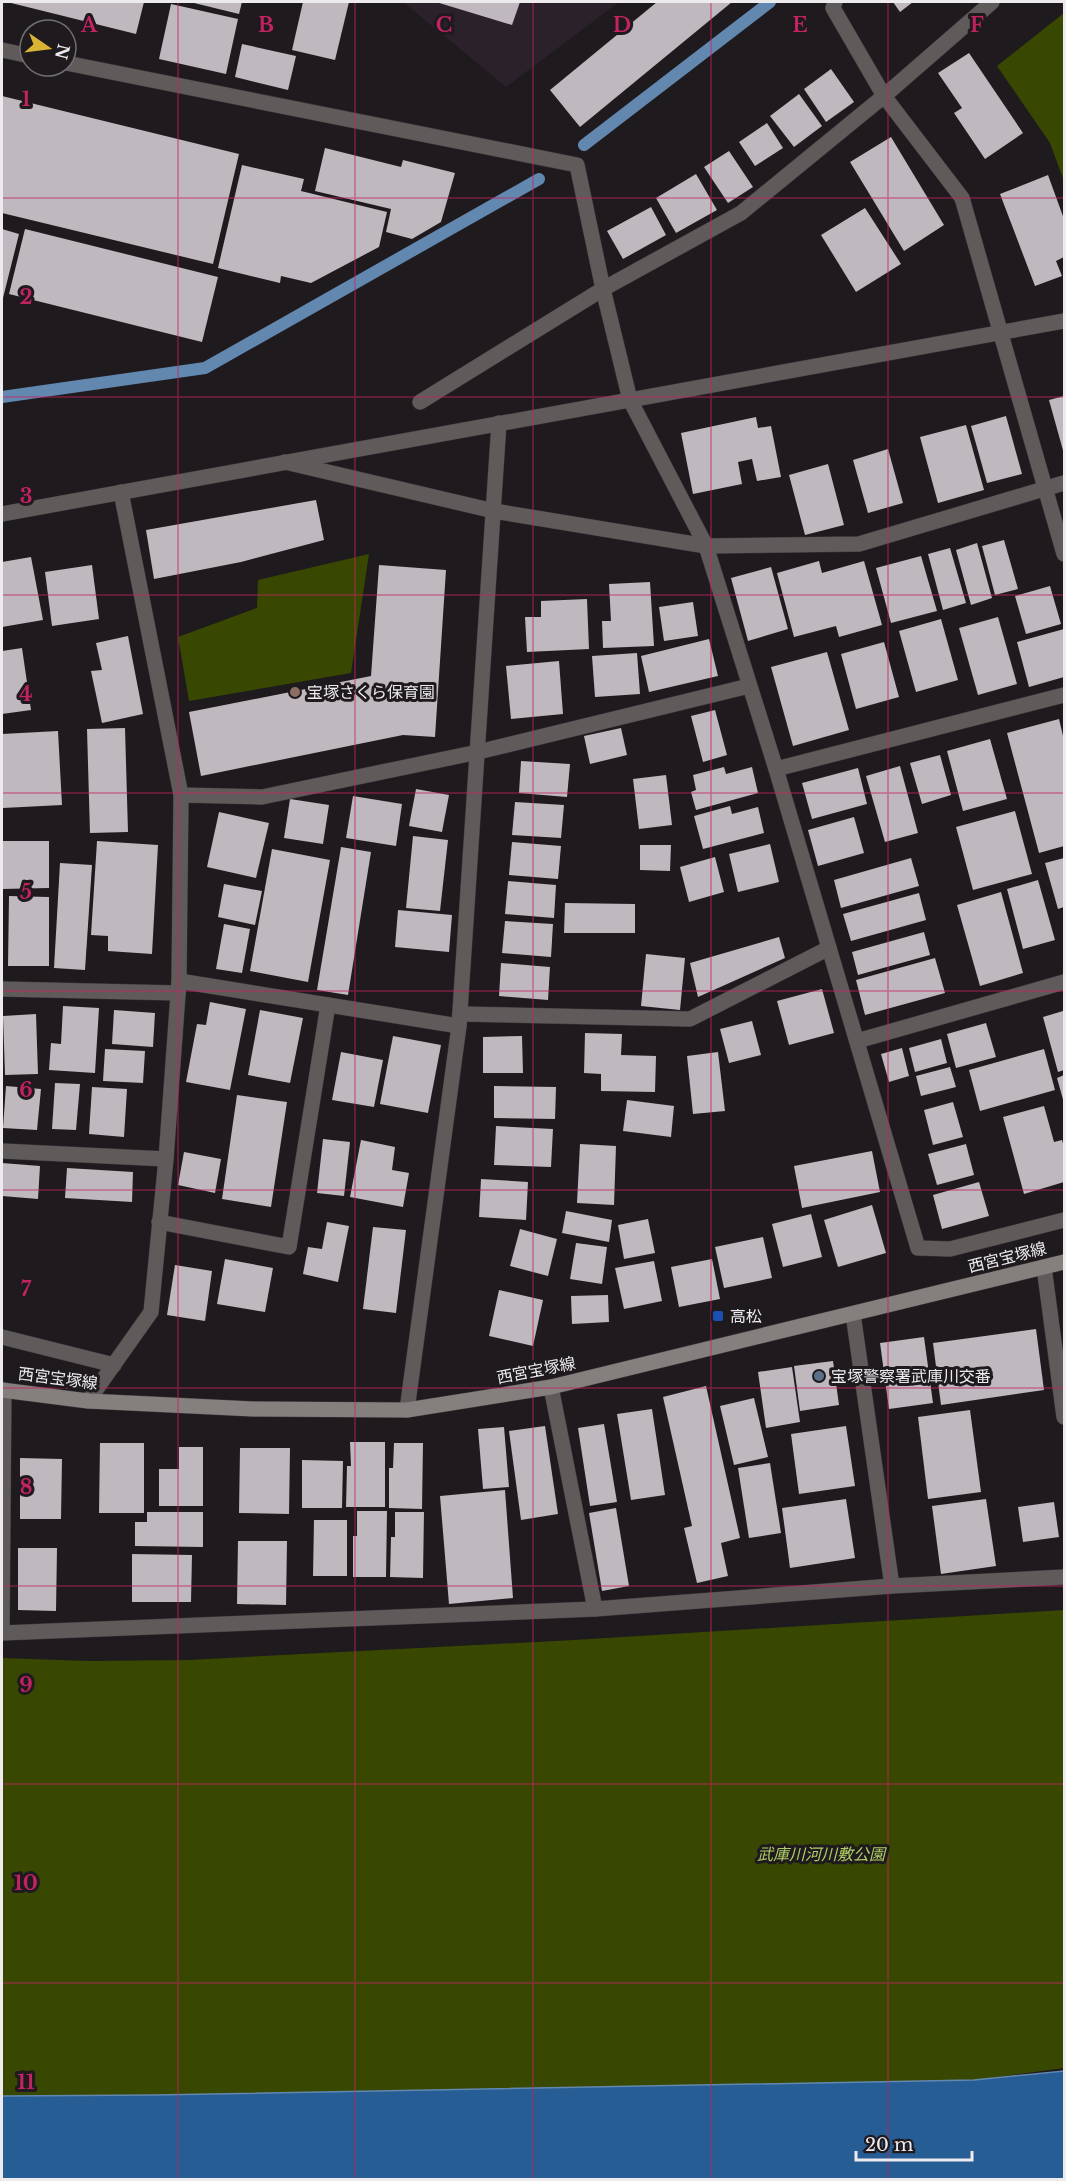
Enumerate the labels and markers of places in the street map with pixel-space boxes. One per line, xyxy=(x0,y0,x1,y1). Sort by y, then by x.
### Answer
place label: 宝塚さくら保育園 xyxy=(307,682,435,702)
marker: 宝塚さくら保育園 xyxy=(288,685,302,699)
place label: 高松 xyxy=(730,1306,762,1326)
marker: 高松 xyxy=(711,1309,725,1323)
place label: 宝塚警察署武庫川交番 xyxy=(831,1366,991,1386)
marker: 宝塚警察署武庫川交番 xyxy=(812,1369,826,1383)

